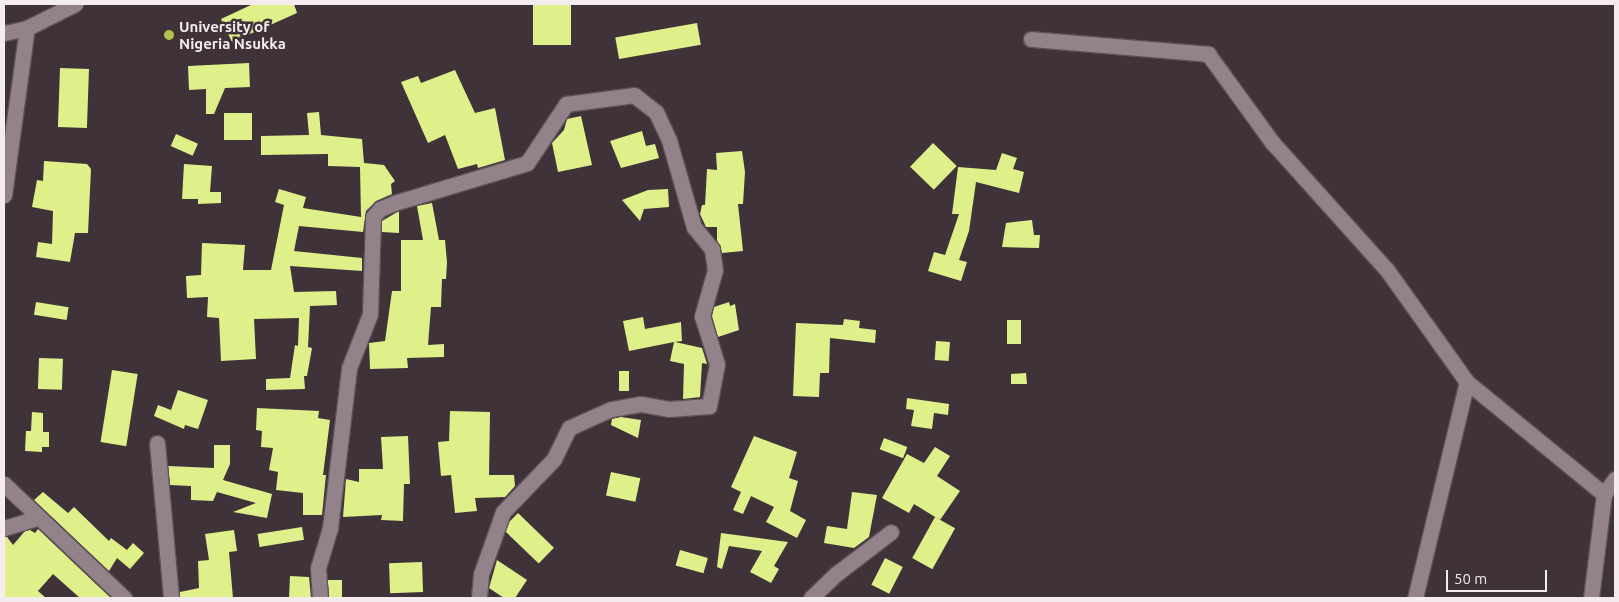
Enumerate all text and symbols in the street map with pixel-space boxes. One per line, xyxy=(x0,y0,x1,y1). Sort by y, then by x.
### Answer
place label: University of Nigeria Nsukka xyxy=(179,17,286,52)
marker: University of Nigeria Nsukka xyxy=(163,29,175,41)
scale bar xyxy=(1449,560,1550,592)
text: 50 m xyxy=(1454,570,1487,587)

